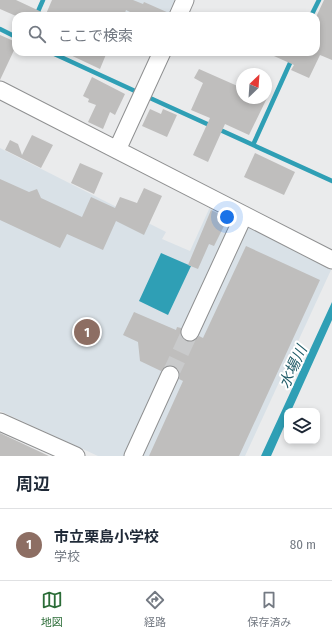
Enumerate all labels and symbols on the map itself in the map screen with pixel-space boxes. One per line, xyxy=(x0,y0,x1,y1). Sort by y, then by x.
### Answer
north arrow xyxy=(236,68,272,104)
your location xyxy=(217,207,237,227)
pin: 1 xyxy=(74,317,100,347)
water label: 水場川 xyxy=(275,341,312,391)

